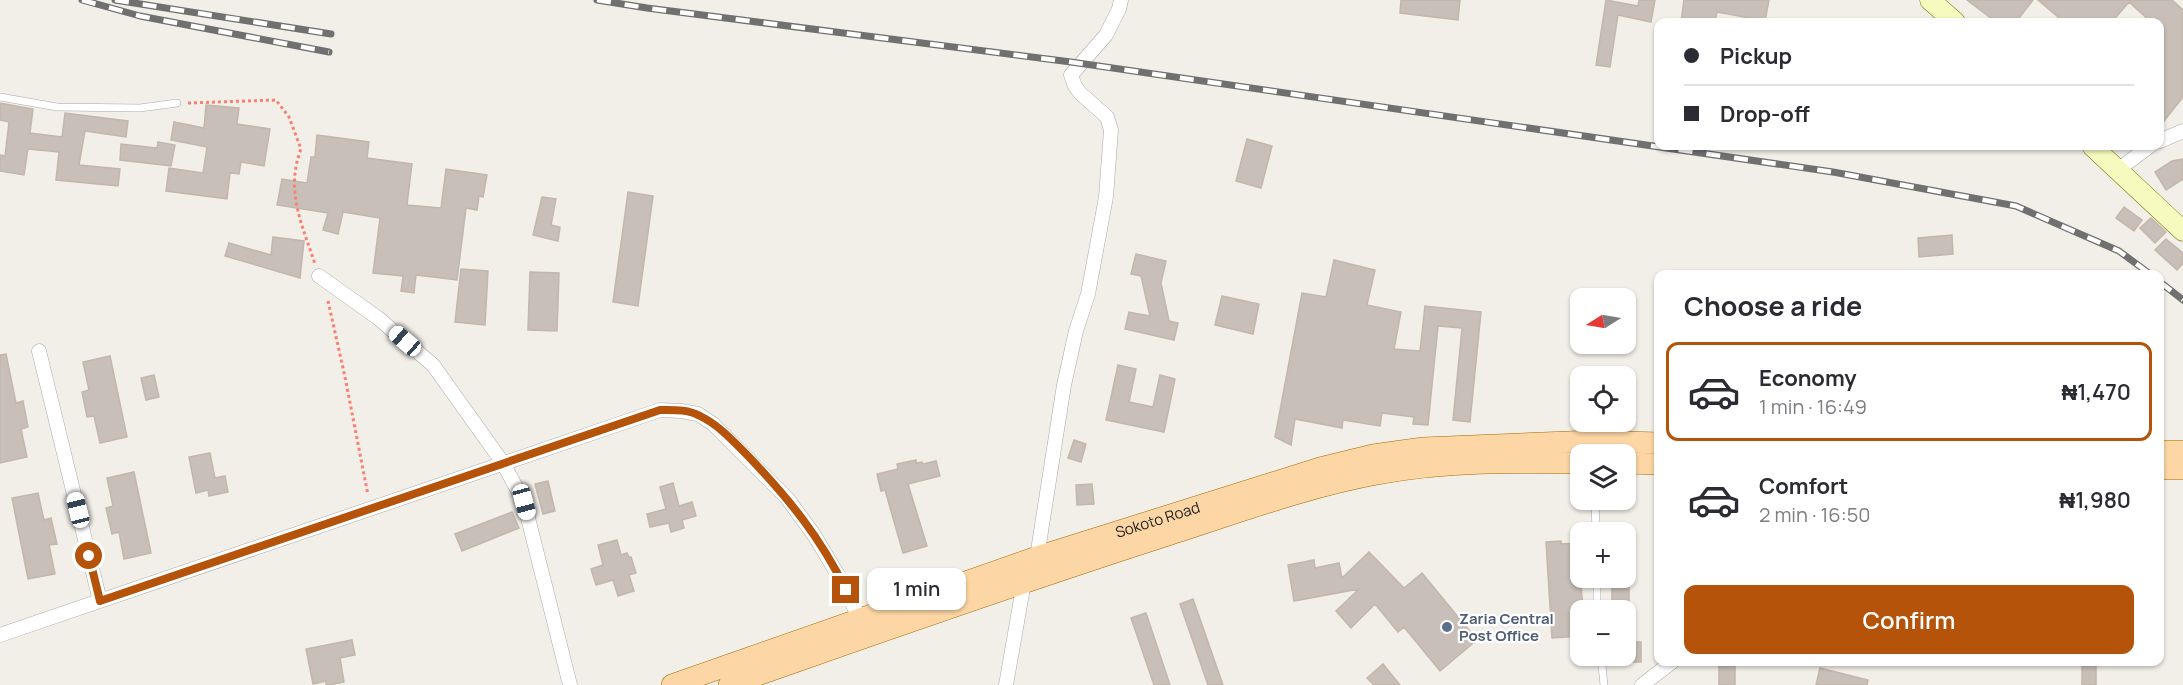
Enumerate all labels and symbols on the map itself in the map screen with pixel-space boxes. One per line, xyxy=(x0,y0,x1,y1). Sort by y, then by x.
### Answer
north arrow xyxy=(1570,288,1636,354)
car xyxy=(386,322,424,360)
car xyxy=(511,482,537,522)
car xyxy=(65,490,91,530)
street label: Sokoto Road xyxy=(1113,496,1202,542)
route start xyxy=(75,542,102,569)
callout: 1 min xyxy=(867,569,966,611)
route end xyxy=(832,576,859,603)
place label: Zaria Central Post Office xyxy=(1459,608,1554,646)
marker: Zaria Central Post Office xyxy=(1440,620,1454,634)

